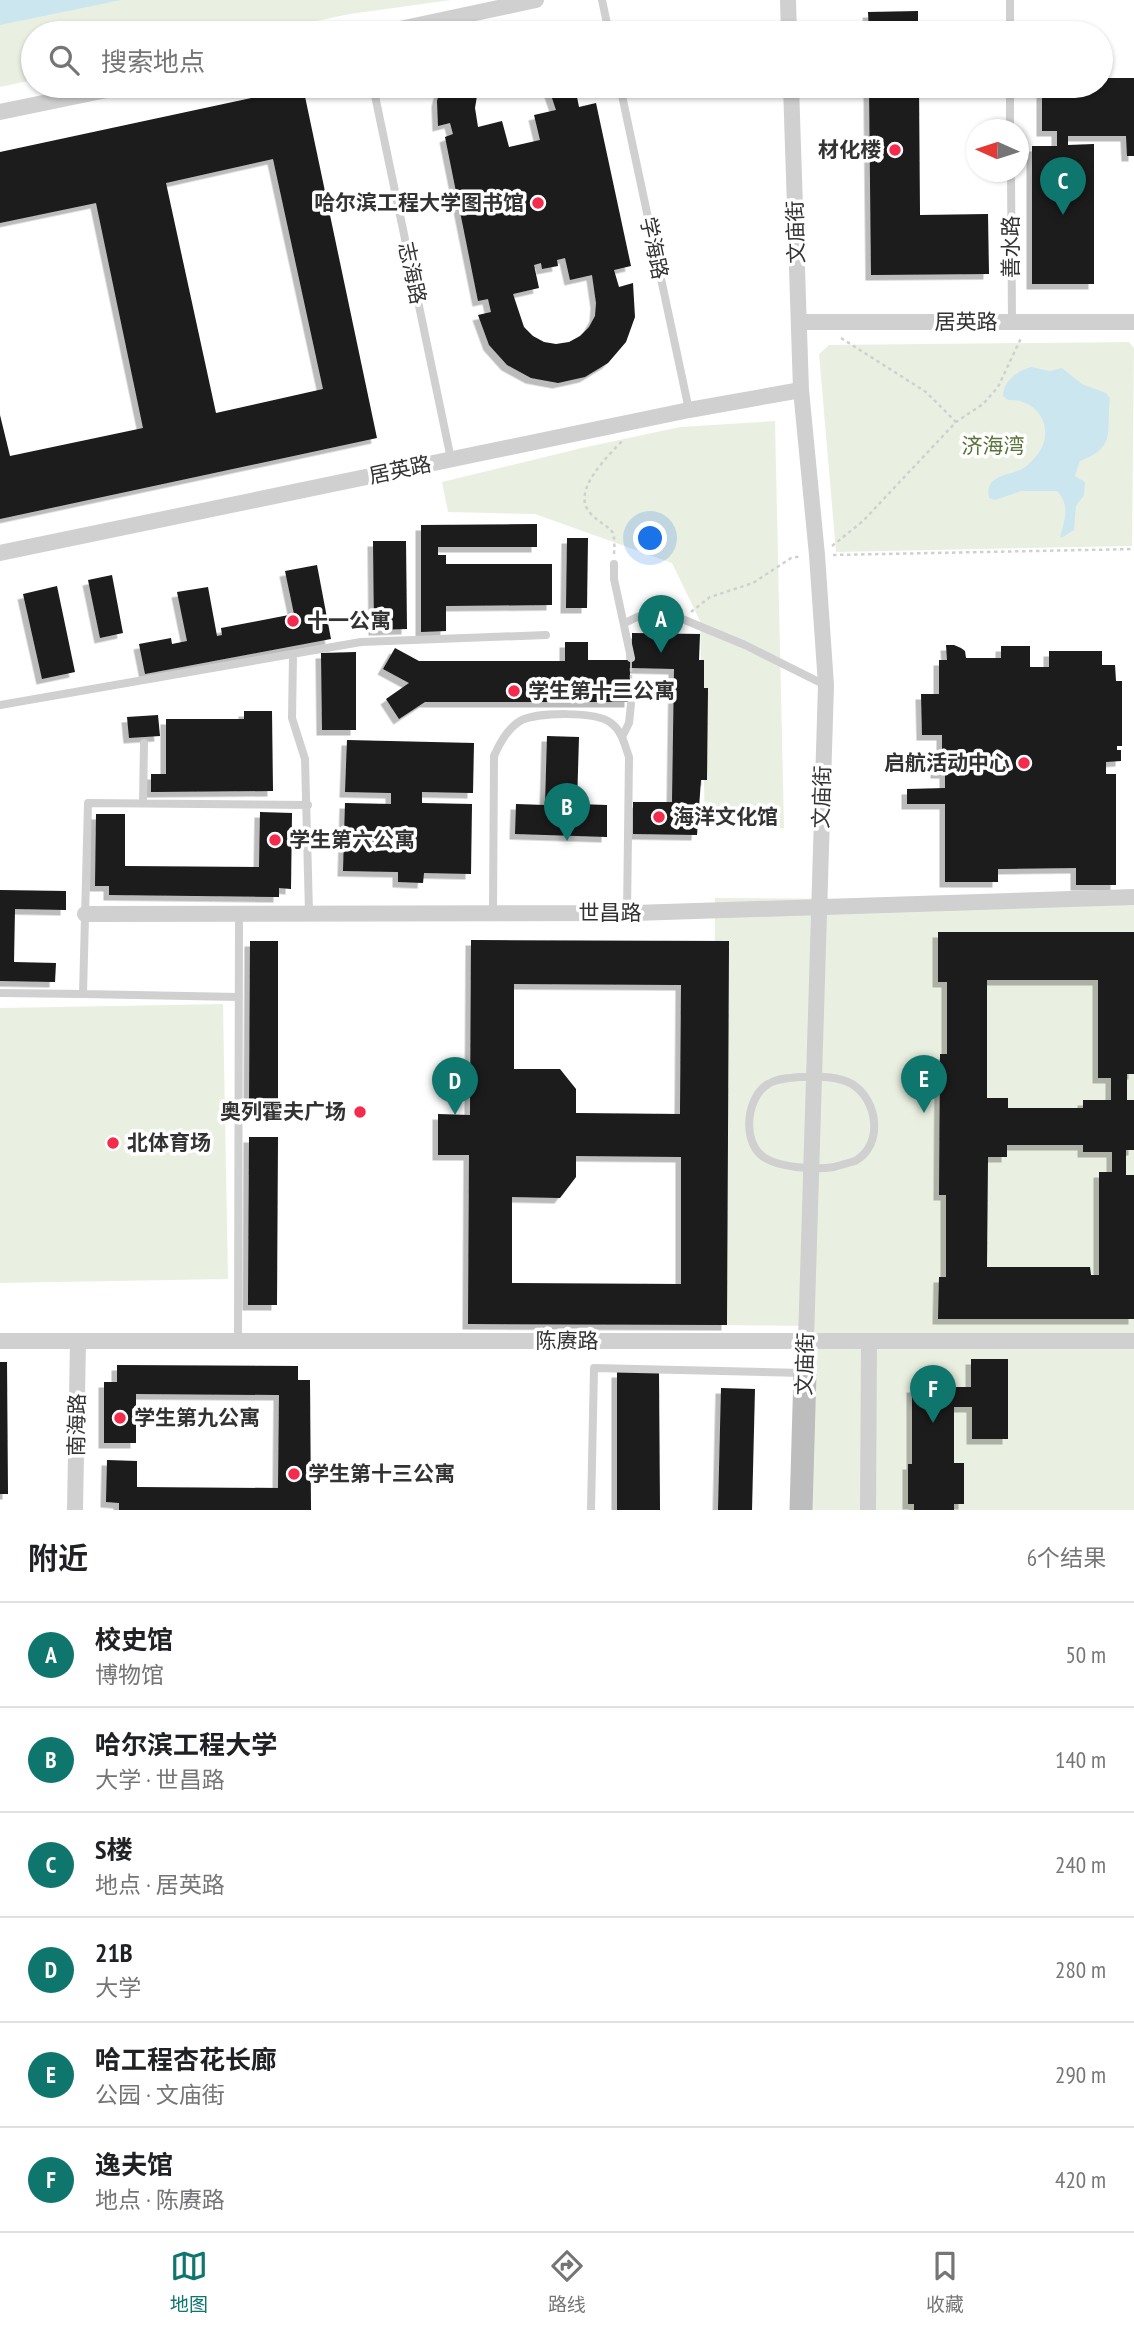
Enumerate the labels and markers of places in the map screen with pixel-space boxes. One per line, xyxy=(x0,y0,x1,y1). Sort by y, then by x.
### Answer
place label: 材化楼 xyxy=(818,136,881,163)
marker: 材化楼 xyxy=(887,142,903,158)
pin: C xyxy=(1040,157,1086,215)
place label: 哈尔滨工程大学图书馆 xyxy=(314,189,524,216)
marker: 哈尔滨工程大学图书馆 xyxy=(530,195,546,211)
pin: A xyxy=(638,595,684,653)
place label: 十一公寓 xyxy=(307,607,391,634)
marker: 十一公寓 xyxy=(285,613,301,629)
place label: 学生第十二公寓 xyxy=(528,677,675,704)
marker: 学生第十二公寓 xyxy=(506,683,522,699)
place label: 启航活动中心 xyxy=(884,749,1010,776)
marker: 启航活动中心 xyxy=(1016,755,1032,771)
pin: B xyxy=(544,783,590,841)
place label: 海洋文化馆 xyxy=(673,803,778,830)
marker: 海洋文化馆 xyxy=(651,809,667,825)
place label: 学生第六公寓 xyxy=(289,826,415,853)
marker: 学生第六公寓 xyxy=(267,832,283,848)
pin: E xyxy=(901,1055,947,1113)
pin: D xyxy=(432,1057,478,1115)
place label: 奥列霍夫广场 xyxy=(220,1098,346,1125)
marker: 奥列霍夫广场 xyxy=(352,1104,368,1120)
place label: 北体育场 xyxy=(127,1129,211,1156)
marker: 北体育场 xyxy=(105,1135,121,1151)
pin: F xyxy=(910,1365,956,1423)
place label: 学生第九公寓 xyxy=(134,1404,260,1431)
marker: 学生第九公寓 xyxy=(112,1410,128,1426)
place label: 学生第十三公寓 xyxy=(308,1460,455,1487)
marker: 学生第十三公寓 xyxy=(286,1466,302,1482)

